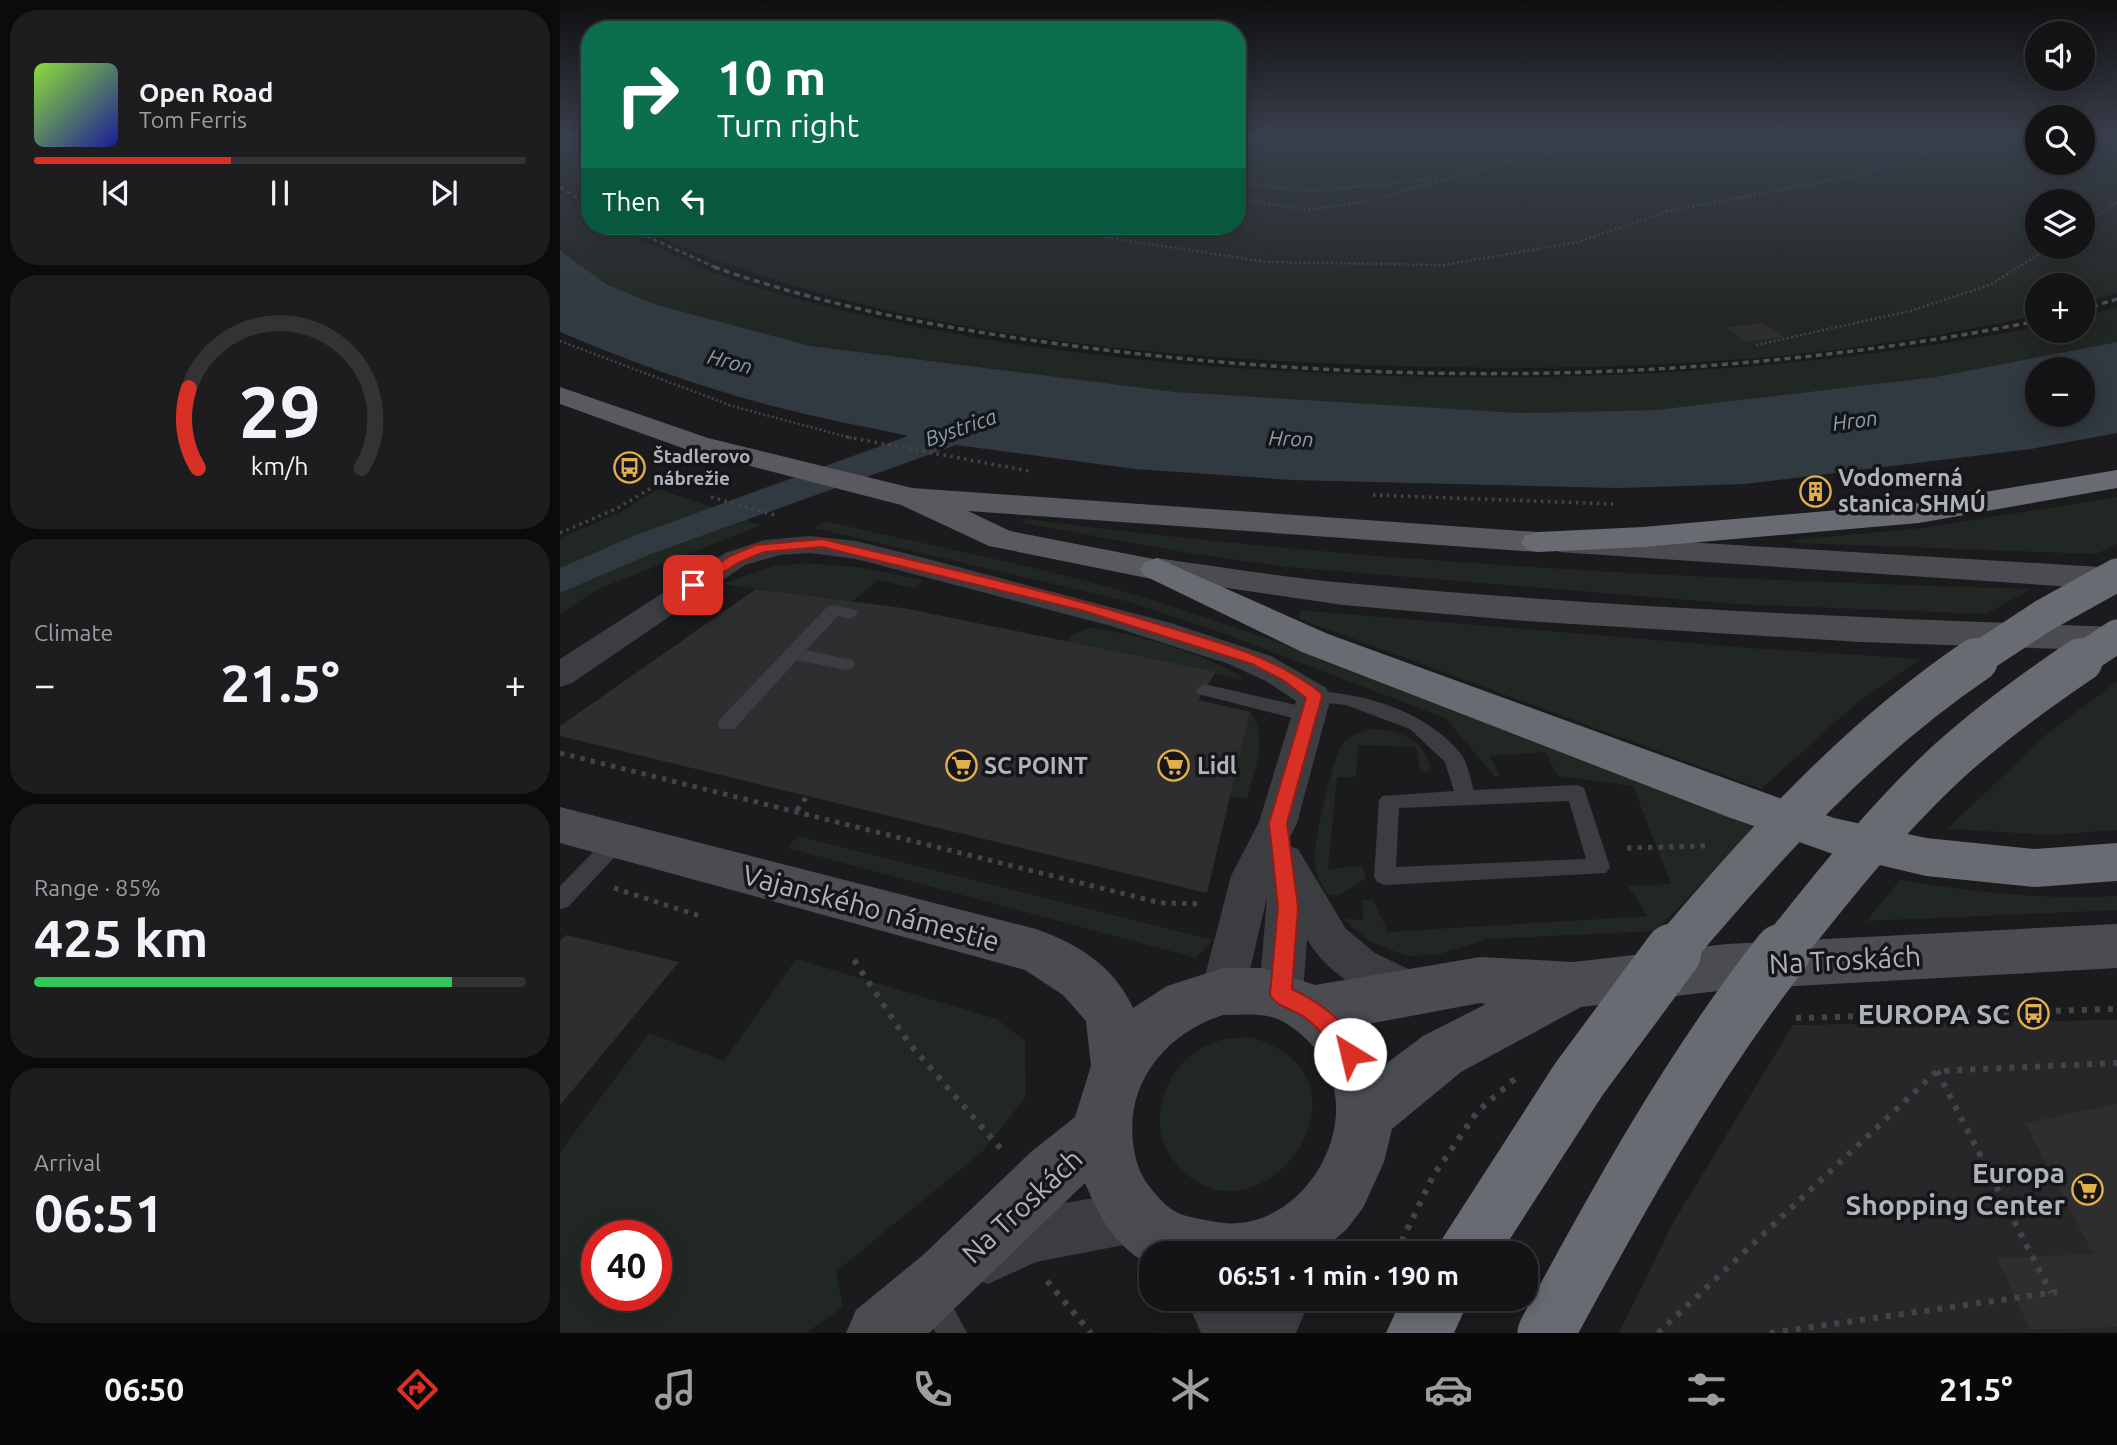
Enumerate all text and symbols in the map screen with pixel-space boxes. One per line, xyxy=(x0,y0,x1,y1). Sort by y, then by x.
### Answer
map controls xyxy=(2025,21,2095,427)
button: sound xyxy=(2025,21,2095,91)
icon: right xyxy=(602,49,693,140)
text: 10 m xyxy=(717,49,826,104)
text: Open Road xyxy=(139,78,273,107)
button: search xyxy=(2025,105,2095,175)
text: Tom Ferris xyxy=(139,107,247,132)
text: Turn right xyxy=(717,107,859,143)
icon: previous xyxy=(97,174,135,212)
icon: pause xyxy=(261,174,299,212)
icon: next xyxy=(425,174,463,212)
icon: left xyxy=(675,182,713,220)
text: Then xyxy=(602,187,661,216)
button: layers xyxy=(2025,189,2095,259)
button: + xyxy=(2025,273,2095,343)
water label: Hron xyxy=(705,344,755,378)
button: − xyxy=(2025,357,2095,427)
text: 29 xyxy=(239,370,321,452)
water label: Bystrica xyxy=(922,404,1000,450)
water label: Hron xyxy=(1831,405,1879,435)
water label: Hron xyxy=(1268,425,1314,451)
place label: Štadlerovo nábrežie xyxy=(653,445,750,489)
bus stop icon: Štadlerovo nábrežie xyxy=(613,450,647,484)
text: km/h xyxy=(251,452,309,480)
place label: Vodomerná stanica SHMÚ xyxy=(1838,465,1986,516)
building icon: Vodomerná stanica SHMÚ xyxy=(1798,474,1832,508)
pin xyxy=(663,555,723,615)
icon: arrive xyxy=(674,566,712,604)
text: Climate xyxy=(34,620,113,645)
text: 21.5° xyxy=(220,654,340,712)
text: − xyxy=(34,663,55,705)
text: + xyxy=(505,663,526,705)
supermarket icon: SC POINT xyxy=(944,749,978,783)
supermarket icon: Lidl xyxy=(1157,749,1191,783)
place label: SC POINT xyxy=(984,753,1088,778)
place label: Lidl xyxy=(1197,753,1237,778)
street label: Vajanského námestie xyxy=(739,858,1003,957)
text: Range · 85% xyxy=(34,875,161,900)
text: 425 km xyxy=(34,909,208,967)
street label: Na Troskách xyxy=(1768,940,1922,979)
bus stop icon: EUROPA SC xyxy=(2016,997,2050,1031)
place label: EUROPA SC xyxy=(1858,998,2010,1029)
position arrow xyxy=(1313,1017,1387,1091)
street label: Na Troskách xyxy=(955,1142,1088,1269)
text: Arrival xyxy=(34,1150,101,1175)
place label: Europa Shopping Center xyxy=(1846,1157,2065,1220)
supermarket icon: Europa Shopping Center xyxy=(2071,1172,2105,1206)
text: 06:51 xyxy=(34,1184,164,1242)
speed limit sign: 40 xyxy=(581,1220,672,1311)
text: 06:51 · 1 min · 190 m xyxy=(1218,1261,1459,1290)
icon: directions xyxy=(393,1365,442,1414)
icon: music xyxy=(651,1365,700,1414)
icon: phone xyxy=(908,1365,957,1414)
icon: climate xyxy=(1166,1365,1215,1414)
icon: car xyxy=(1424,1365,1473,1414)
icon: filters xyxy=(1682,1365,1731,1414)
text: 06:50 xyxy=(104,1371,184,1407)
text: 21.5° xyxy=(1939,1371,2013,1407)

